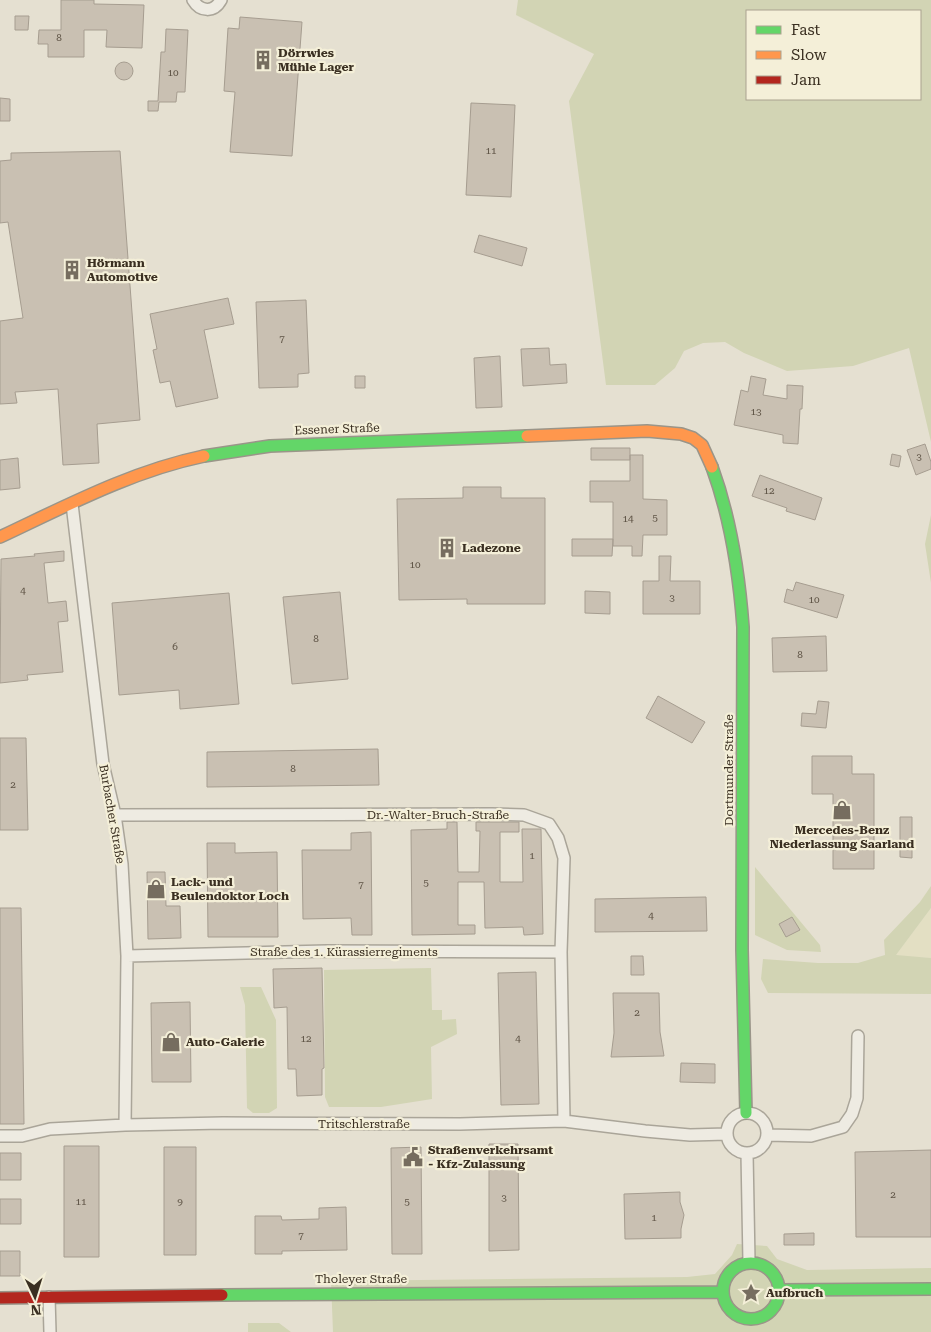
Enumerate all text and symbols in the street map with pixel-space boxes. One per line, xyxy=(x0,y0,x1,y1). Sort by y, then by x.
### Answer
legend xyxy=(746,10,921,100)
text: Fast xyxy=(791,21,821,39)
house number: 8 xyxy=(56,32,62,43)
place label: Dörrwies Mühle Lager xyxy=(278,46,354,74)
text: Slow xyxy=(791,46,827,64)
building icon: Dörrwies Mühle Lager xyxy=(252,49,274,71)
house number: 10 xyxy=(167,67,179,78)
text: Jam xyxy=(791,71,821,89)
house number: 11 xyxy=(485,145,497,156)
place label: Hörmann Automotive xyxy=(87,256,158,284)
building icon: Hörmann Automotive xyxy=(61,259,83,281)
house number: 7 xyxy=(279,333,285,344)
house number: 13 xyxy=(750,406,762,417)
street label: Essener Straße xyxy=(294,421,380,437)
house number: 3 xyxy=(916,451,922,462)
house number: 12 xyxy=(763,485,775,496)
house number: 5 xyxy=(652,512,658,523)
house number: 14 xyxy=(622,513,634,524)
building icon: Ladezone xyxy=(436,537,458,559)
place label: Ladezone xyxy=(462,541,521,555)
house number: 10 xyxy=(409,559,421,570)
house number: 4 xyxy=(20,585,26,596)
house number: 3 xyxy=(669,592,675,603)
house number: 10 xyxy=(808,594,820,605)
house number: 8 xyxy=(313,633,319,644)
house number: 6 xyxy=(172,641,178,652)
house number: 8 xyxy=(797,649,803,660)
street label: Dortmunder Straße xyxy=(722,714,736,826)
street label: Burbacher Straße xyxy=(96,763,128,865)
house number: 8 xyxy=(290,763,296,774)
house number: 2 xyxy=(10,779,16,790)
shop icon: Mercedes-Benz Niederlassung Saarland xyxy=(831,799,853,821)
street label: Dr.-Walter-Bruch-Straße xyxy=(367,808,510,822)
place label: Mercedes-Benz Niederlassung Saarland xyxy=(770,823,914,851)
house number: 1 xyxy=(529,850,535,861)
place label: Lack- und Beulendoktor Loch xyxy=(171,875,289,903)
house number: 5 xyxy=(423,877,429,888)
shop icon: Lack- und Beulendoktor Loch xyxy=(145,878,167,900)
house number: 7 xyxy=(358,879,364,890)
house number: 4 xyxy=(648,910,654,921)
street label: Straße des 1. Kürassierregiments xyxy=(250,945,438,959)
house number: 2 xyxy=(634,1007,640,1018)
shop icon: Auto-Galerie xyxy=(160,1031,182,1053)
house number: 12 xyxy=(300,1033,312,1044)
house number: 4 xyxy=(515,1033,521,1044)
place label: Auto-Galerie xyxy=(186,1035,265,1049)
street label: Tritschlerstraße xyxy=(318,1117,410,1131)
place label: Straßenverkehrsamt - Kfz-Zulassung xyxy=(428,1143,553,1171)
public building icon: Straßenverkehrsamt - Kfz-Zulassung xyxy=(402,1146,424,1168)
house number: 2 xyxy=(890,1189,896,1200)
house number: 3 xyxy=(501,1192,507,1203)
house number: 11 xyxy=(75,1196,87,1207)
house number: 9 xyxy=(177,1196,183,1207)
house number: 5 xyxy=(404,1196,410,1207)
house number: 1 xyxy=(651,1212,657,1223)
house number: 7 xyxy=(298,1230,304,1241)
north arrow xyxy=(10,1272,60,1322)
street label: Tholeyer Straße xyxy=(315,1272,407,1286)
place icon: Aufbruch xyxy=(740,1282,762,1304)
place label: Aufbruch xyxy=(766,1286,823,1300)
text: N xyxy=(30,1302,42,1318)

